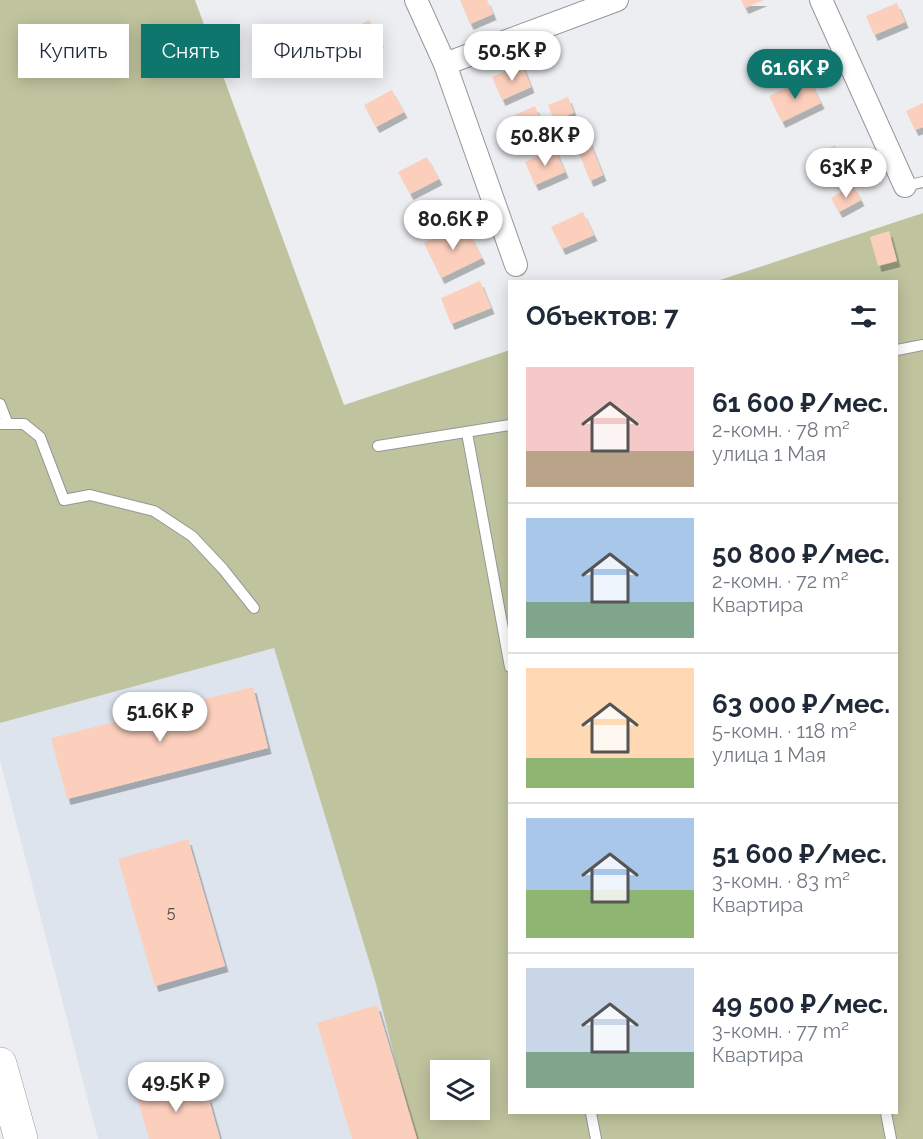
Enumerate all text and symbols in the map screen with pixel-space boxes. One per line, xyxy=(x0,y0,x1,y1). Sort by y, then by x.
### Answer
chip: Купить xyxy=(18,24,129,78)
chip: Снять xyxy=(141,24,240,78)
chip: Фильтры xyxy=(252,24,383,78)
pin: 50.5K ₽ xyxy=(457,31,567,82)
text: 50.5K ₽ xyxy=(478,38,546,62)
pin: 61.6K ₽ xyxy=(740,49,850,100)
text: 61.6K ₽ xyxy=(761,56,829,80)
pin: 50.8K ₽ xyxy=(490,116,600,167)
text: 50.8K ₽ xyxy=(510,123,580,147)
pin: 63K ₽ xyxy=(804,148,888,199)
text: 63K ₽ xyxy=(820,155,872,179)
pin: 80.6K ₽ xyxy=(398,200,508,251)
text: 80.6K ₽ xyxy=(418,207,488,231)
icon: filters xyxy=(847,300,880,333)
text: Объектов: 7 xyxy=(526,301,679,331)
text: 61 600 ₽/мес. xyxy=(712,388,888,418)
icon: home xyxy=(574,391,646,463)
text: 2-комн. · 78 m² xyxy=(712,418,850,442)
text: улица 1 Мая xyxy=(712,442,826,466)
text: 50 800 ₽/мес. xyxy=(712,539,890,569)
icon: home xyxy=(574,542,646,614)
text: 2-комн. · 72 m² xyxy=(712,569,848,593)
text: Квартира xyxy=(712,593,803,617)
text: 63 000 ₽/мес. xyxy=(712,689,890,719)
pin: 51.6K ₽ xyxy=(105,692,215,743)
icon: home xyxy=(574,692,646,764)
text: 51.6K ₽ xyxy=(126,699,194,723)
text: 5-комн. · 118 m² xyxy=(712,719,857,743)
text: улица 1 Мая xyxy=(712,743,826,767)
text: 51 600 ₽/мес. xyxy=(712,839,887,869)
icon: home xyxy=(574,842,646,914)
text: 3-комн. · 83 m² xyxy=(712,869,850,893)
text: Квартира xyxy=(712,893,803,917)
house number: 5 xyxy=(167,903,176,922)
text: 49 500 ₽/мес. xyxy=(712,989,888,1019)
icon: home xyxy=(574,992,646,1064)
text: 3-комн. · 77 m² xyxy=(712,1019,849,1043)
text: Квартира xyxy=(712,1043,803,1067)
map controls xyxy=(430,1060,490,1120)
button: layers xyxy=(430,1060,490,1120)
pin: 49.5K ₽ xyxy=(121,1062,231,1113)
text: 49.5K ₽ xyxy=(142,1069,210,1093)

